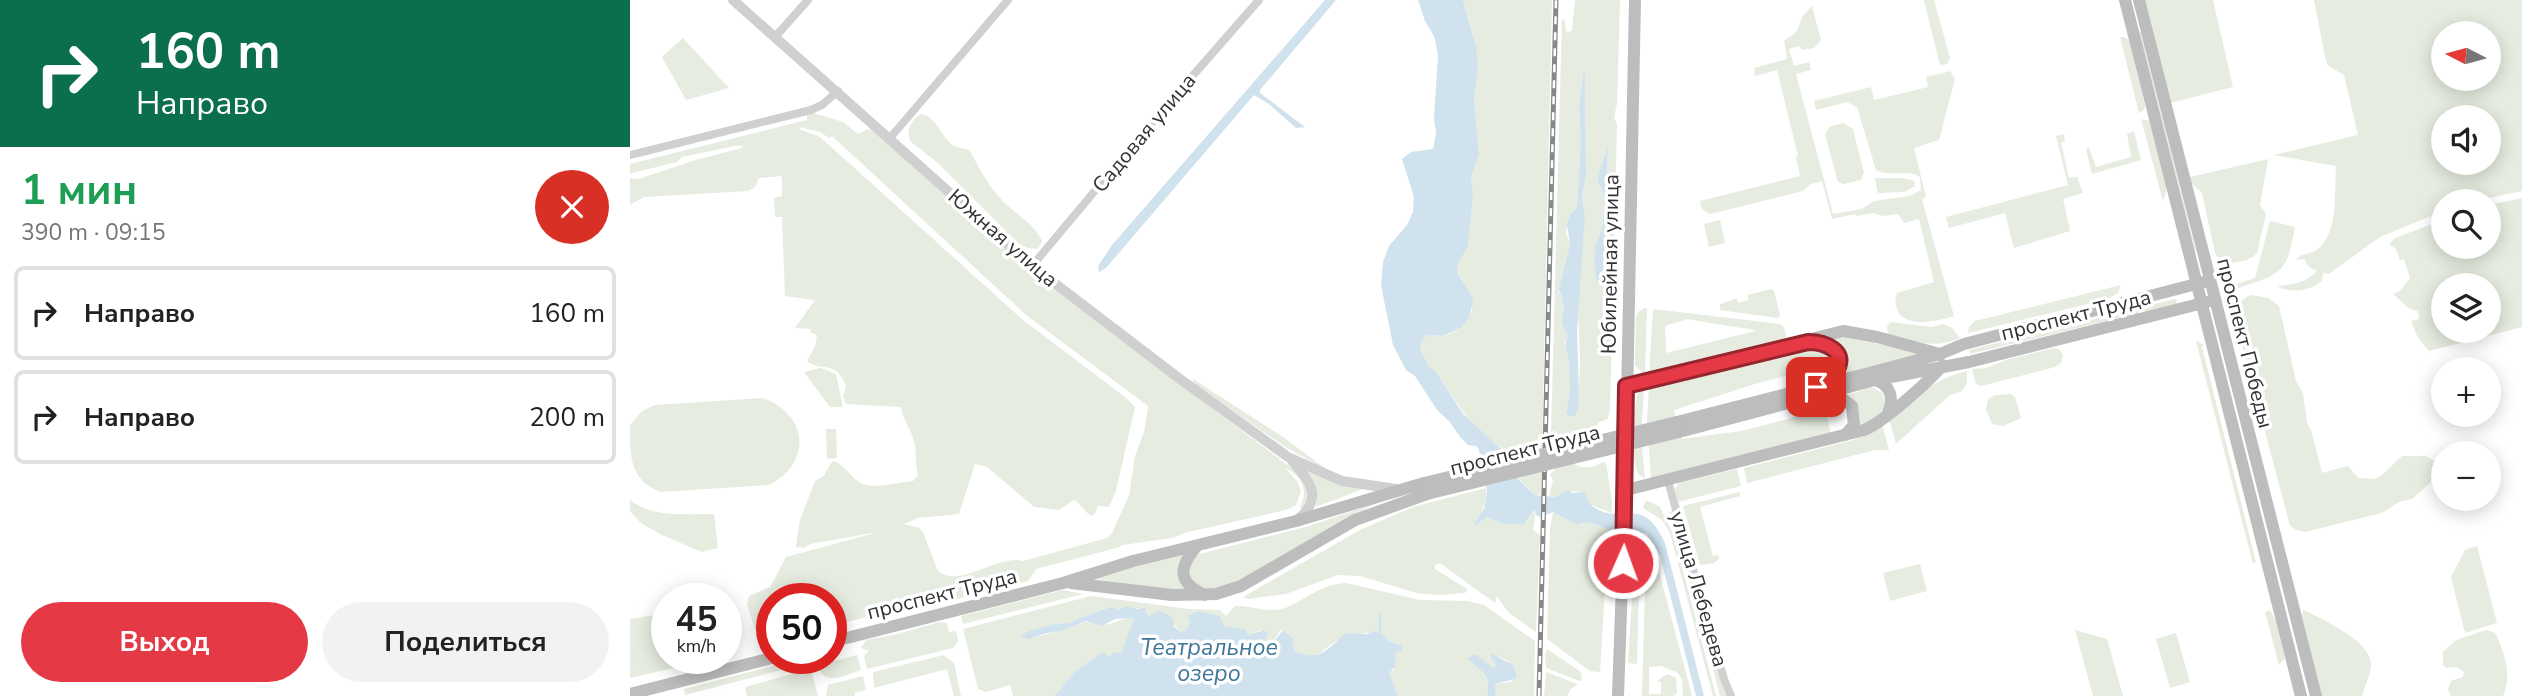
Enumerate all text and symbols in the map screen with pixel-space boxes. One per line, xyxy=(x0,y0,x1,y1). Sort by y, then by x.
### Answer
text: 160 m xyxy=(136,18,280,85)
north arrow xyxy=(2431,21,2501,91)
map controls xyxy=(2431,21,2501,511)
icon: right xyxy=(21,28,112,119)
street label: Садовая улица xyxy=(1086,67,1202,199)
text: Направо xyxy=(136,82,268,125)
button: sound xyxy=(2431,105,2501,175)
text: 1 мин xyxy=(21,162,137,219)
button: close xyxy=(535,170,609,244)
street label: Юбилейная улица xyxy=(1594,174,1626,354)
street label: Южная улица xyxy=(942,183,1064,293)
button: search xyxy=(2431,189,2501,259)
text: 390 m · 09:15 xyxy=(21,217,166,248)
street label: проспект Победы xyxy=(2210,255,2280,431)
button: layers xyxy=(2431,273,2501,343)
street label: проспект Труда xyxy=(1998,283,2154,347)
icon: right xyxy=(25,294,63,332)
text: Направо xyxy=(84,296,195,331)
text: 160 m xyxy=(529,296,605,331)
pin xyxy=(1786,357,1846,417)
button: + xyxy=(2431,357,2501,427)
icon: arrive xyxy=(1797,368,1835,406)
icon: right xyxy=(25,398,63,436)
text: Направо xyxy=(84,400,195,435)
text: 200 m xyxy=(529,400,605,435)
street label: проспект Труда xyxy=(1447,418,1603,482)
button: − xyxy=(2431,441,2501,511)
street label: улица Лебедева xyxy=(1663,508,1735,670)
position arrow xyxy=(1586,526,1660,600)
street label: проспект Труда xyxy=(864,562,1020,626)
speed limit sign: 50 xyxy=(756,583,847,674)
text: 45 xyxy=(675,596,718,643)
button: Выход xyxy=(21,602,308,682)
button: Поделиться xyxy=(322,602,609,682)
water label: Театральное озеро xyxy=(1140,632,1278,689)
text: km/h xyxy=(677,634,716,658)

